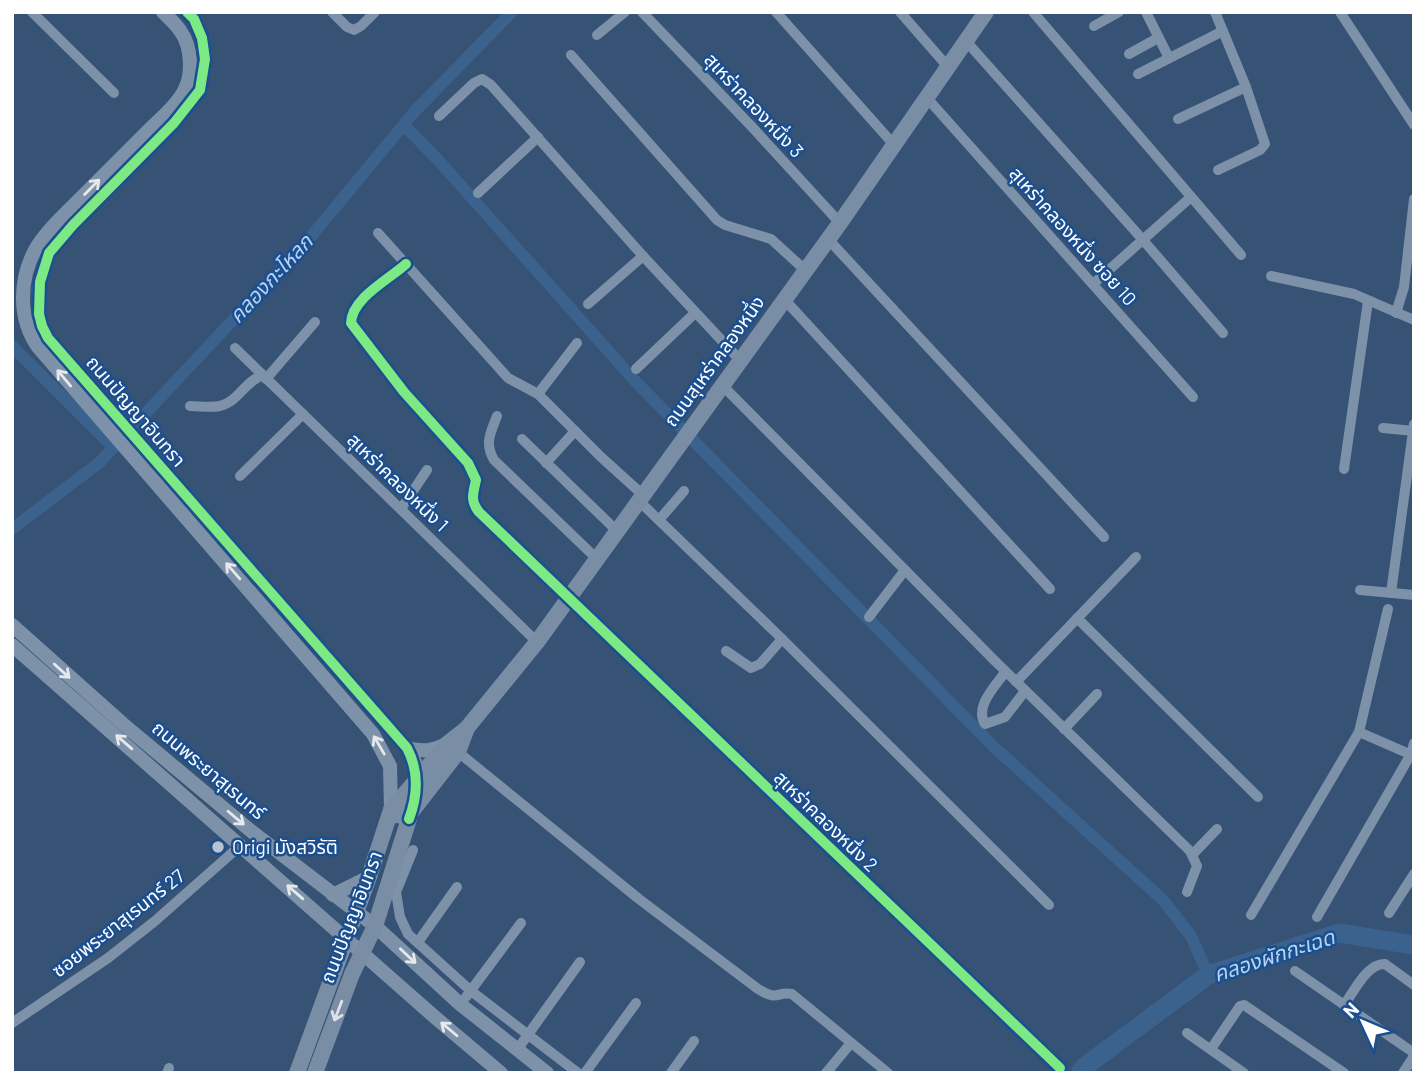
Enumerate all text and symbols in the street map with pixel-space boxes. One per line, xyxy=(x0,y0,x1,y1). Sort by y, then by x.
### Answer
street label: สุเหร่าคลองหนึ่ง 3 xyxy=(699,47,809,162)
street label: สุเหร่าคลองหนึ่ง ซอย 10 xyxy=(1004,161,1143,311)
one-way arrow xyxy=(83,179,100,196)
water label: คลองกะโหลก xyxy=(223,228,318,327)
street label: ถนนสุเหร่าคลองหนึ่ง xyxy=(658,290,770,431)
street label: ถนนปัญญาอินทรา xyxy=(82,350,191,471)
one-way arrow xyxy=(56,369,72,387)
street label: สุเหร่าคลองหนึ่ง 1 xyxy=(342,427,454,536)
one-way arrow xyxy=(225,563,241,581)
one-way arrow xyxy=(53,663,71,679)
street label: ถนนพระยาสุเรนทร์ xyxy=(147,716,271,825)
one-way arrow xyxy=(115,734,133,750)
one-way arrow xyxy=(372,735,385,756)
street label: สุเหร่าคลองหนึ่ง 2 xyxy=(769,765,884,877)
one-way arrow xyxy=(227,810,245,826)
place label: Origi มังสวิรัติ xyxy=(232,835,338,858)
marker: Origi มังสวิรัติ xyxy=(210,839,226,855)
street label: ถนนปัญญาอินทรา xyxy=(315,848,386,986)
street label: ซอยพระยาสุเรนทร์ 27 xyxy=(47,864,189,982)
one-way arrow xyxy=(286,884,304,900)
water label: คลองผักกะเฉด xyxy=(1210,923,1338,986)
one-way arrow xyxy=(399,948,416,965)
north arrow xyxy=(1328,987,1398,1057)
text: N xyxy=(1338,997,1363,1022)
one-way arrow xyxy=(331,999,344,1021)
one-way arrow xyxy=(440,1021,458,1037)

